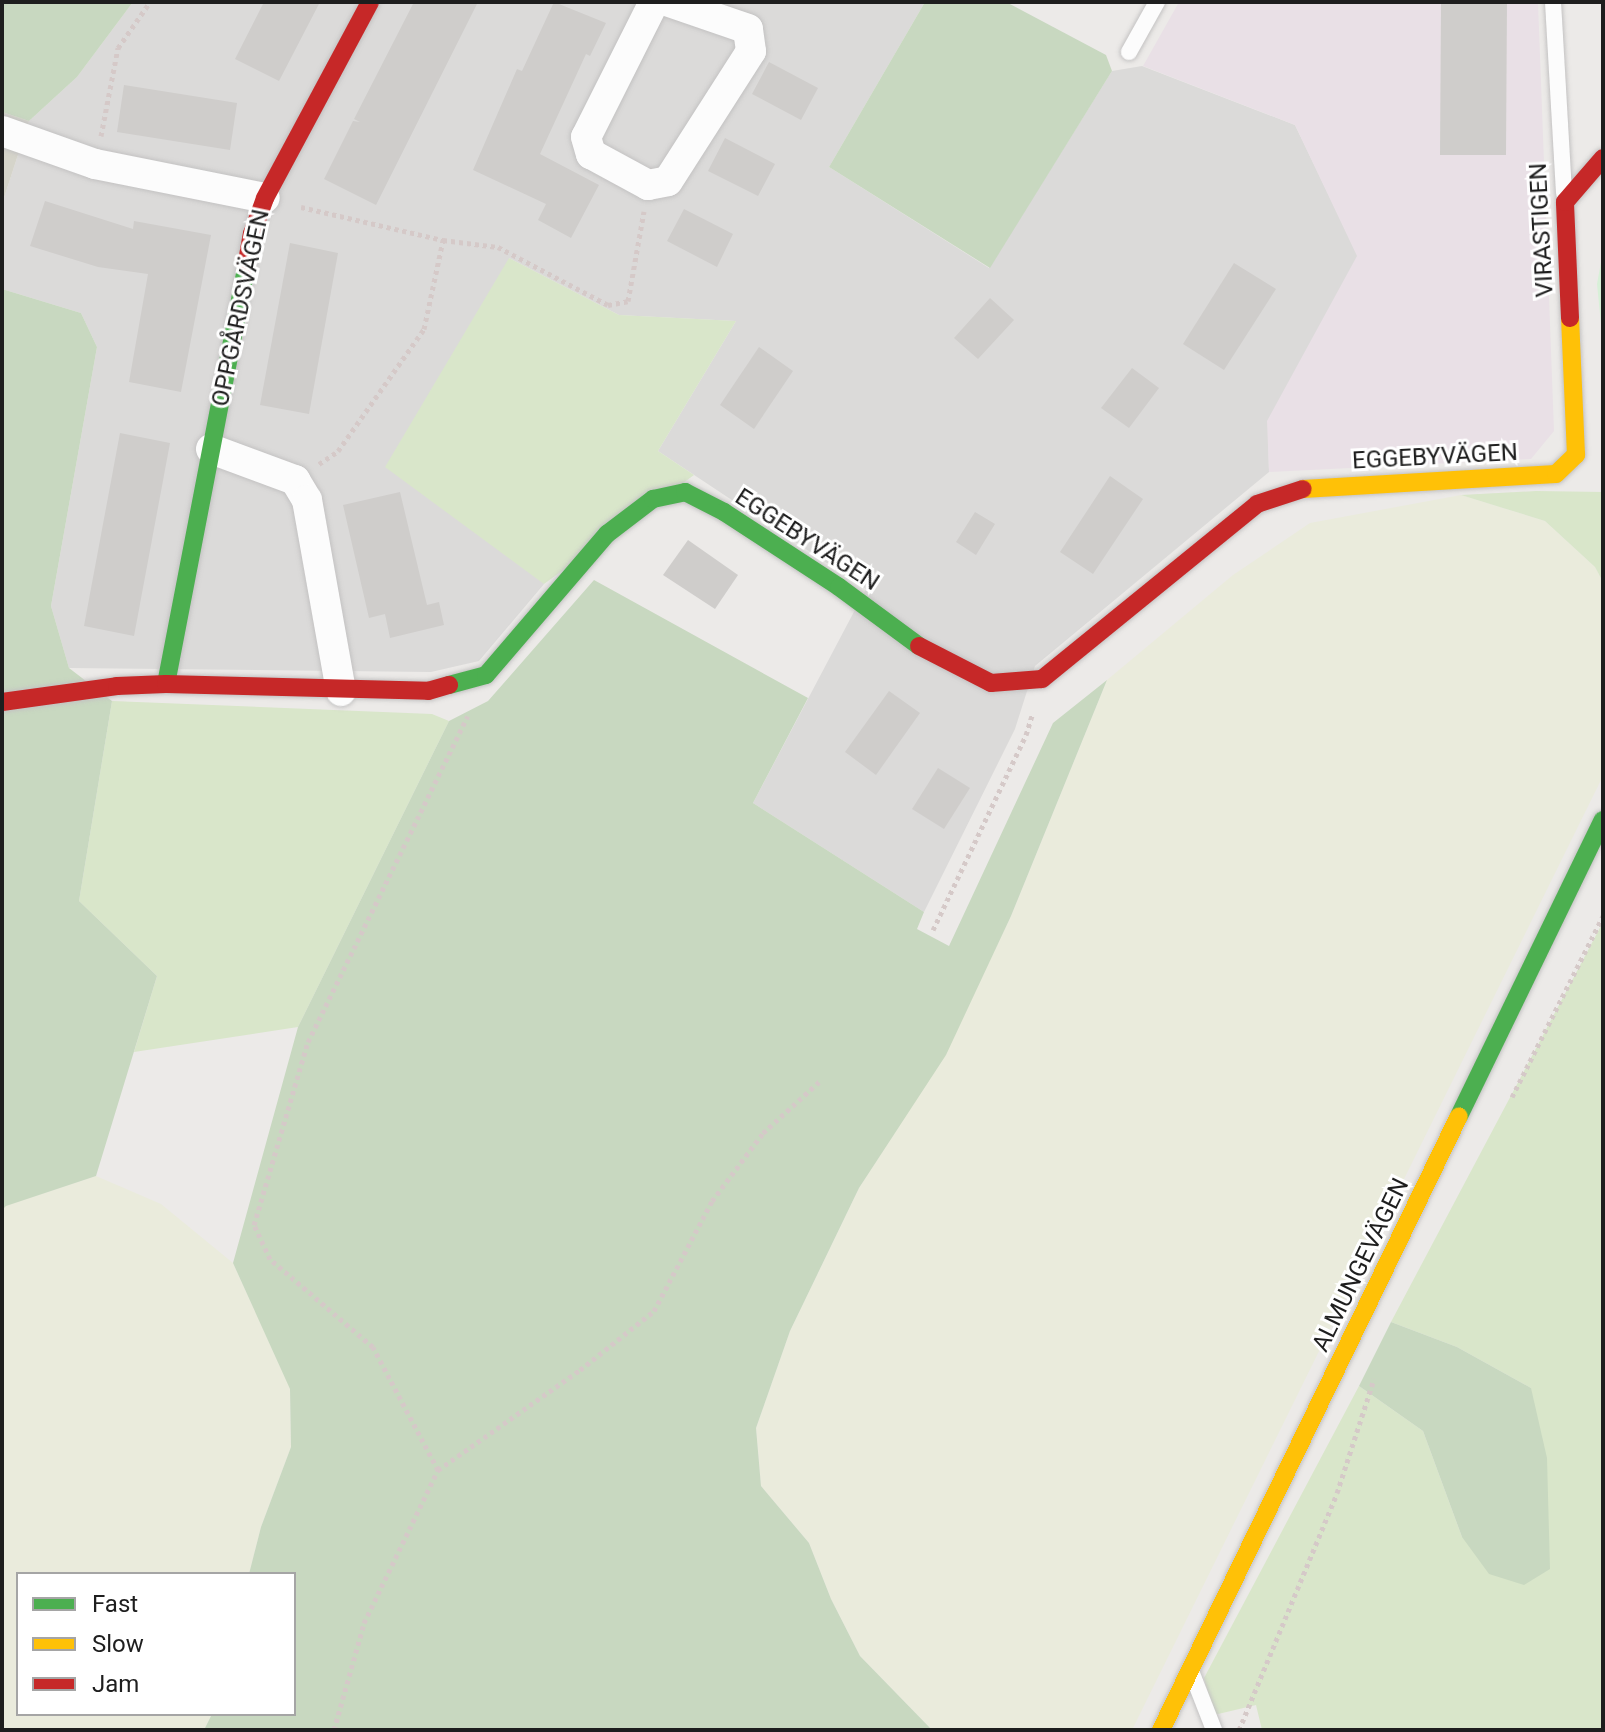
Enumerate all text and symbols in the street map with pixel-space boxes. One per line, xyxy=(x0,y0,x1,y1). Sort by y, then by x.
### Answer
street label: VIRASTIGEN xyxy=(1524,162,1560,298)
street label: OPPGÅRDSVÄGEN xyxy=(206,207,276,409)
street label: EGGEBYVÄGEN xyxy=(1351,438,1519,476)
street label: EGGEBYVÄGEN xyxy=(730,483,884,597)
street label: ALMUNGEVÄGEN xyxy=(1307,1174,1415,1356)
legend xyxy=(16,1572,296,1716)
text: Fast xyxy=(92,1590,138,1618)
text: Slow xyxy=(92,1630,144,1658)
text: Jam xyxy=(92,1670,139,1698)

